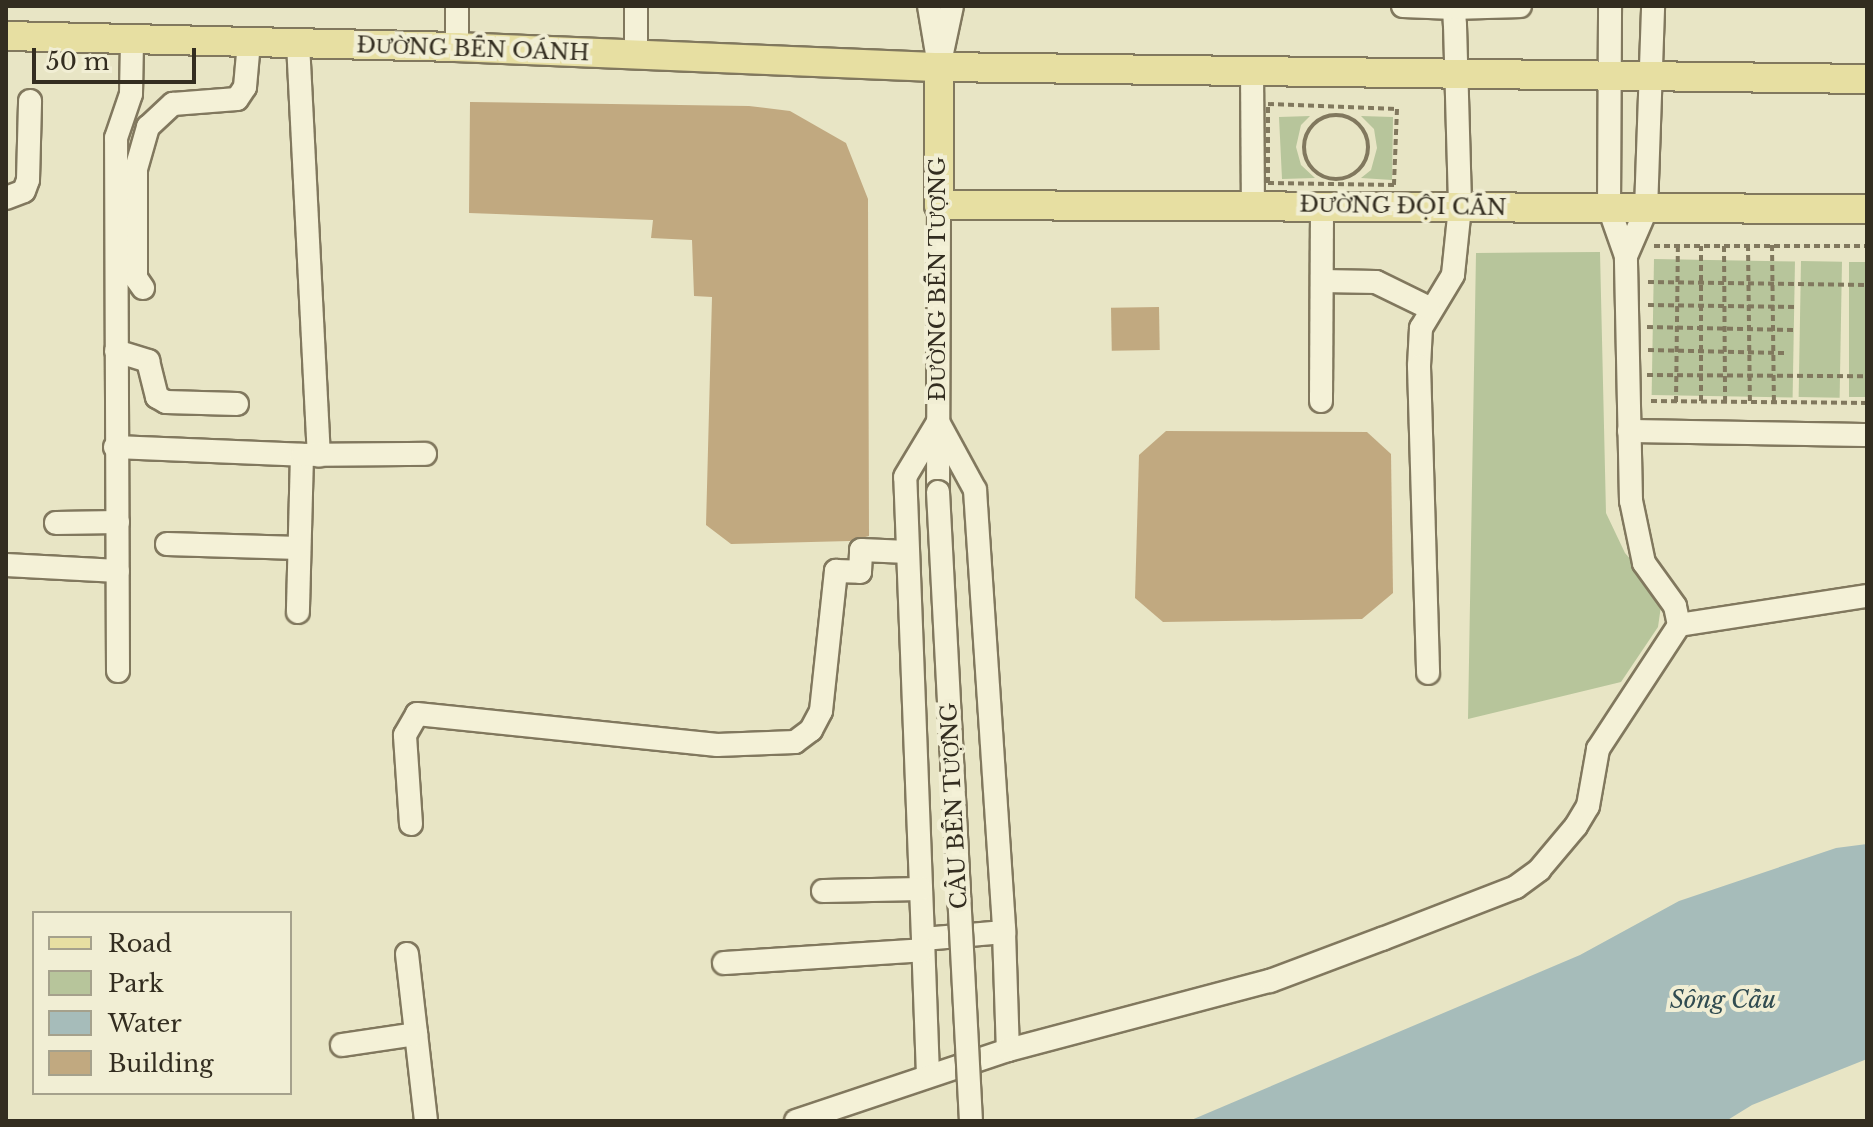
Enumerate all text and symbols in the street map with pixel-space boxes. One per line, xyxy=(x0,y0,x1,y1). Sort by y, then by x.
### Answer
scale bar xyxy=(36,32,200,82)
street label: ĐƯỜNG BẾN OÁNH xyxy=(356,32,590,66)
text: 50 m xyxy=(46,47,109,76)
street label: ĐƯỜNG BẾN TƯỢNG xyxy=(925,156,951,402)
street label: ĐƯỜNG ĐỘI CẤN xyxy=(1299,191,1507,221)
street label: CẦU BẾN TƯỢNG xyxy=(935,702,973,910)
legend xyxy=(32,911,292,1095)
text: Road xyxy=(108,929,172,958)
text: Park xyxy=(108,969,164,998)
water label: Sông Cầu xyxy=(1670,986,1776,1014)
text: Water xyxy=(108,1009,182,1038)
text: Building xyxy=(108,1049,214,1078)

